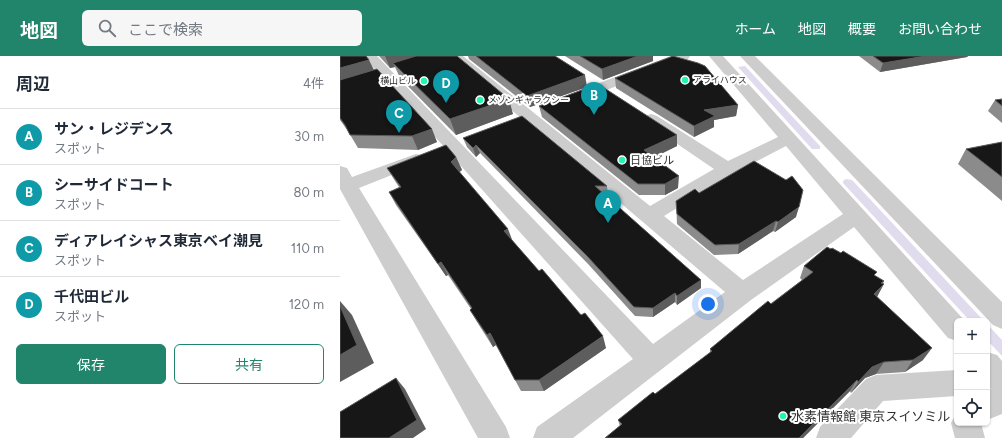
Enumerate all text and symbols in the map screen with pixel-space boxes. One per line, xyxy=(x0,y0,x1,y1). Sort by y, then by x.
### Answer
search box xyxy=(82,10,362,46)
icon: search xyxy=(96,17,118,39)
text: 地図 xyxy=(20,19,58,42)
text: ここで検索 xyxy=(128,21,203,39)
text: ホーム xyxy=(734,21,776,38)
text: 地図 xyxy=(798,21,826,38)
text: 概要 xyxy=(848,21,876,38)
text: お問い合わせ xyxy=(898,21,982,38)
pin: D xyxy=(433,70,459,103)
text: 周辺 xyxy=(16,74,50,94)
place label: アライハウス xyxy=(693,74,747,85)
place label: 横山ビル xyxy=(380,75,416,86)
marker: アライハウス xyxy=(680,75,690,85)
text: 4件 xyxy=(303,76,324,91)
marker: 横山ビル xyxy=(419,76,429,86)
pin: B xyxy=(581,82,607,115)
place label: メゾンギャラクシー xyxy=(488,94,569,105)
marker: メゾンギャラクシー xyxy=(475,95,485,105)
pin: C xyxy=(386,100,412,133)
text: サン・レジデンス xyxy=(54,120,174,138)
text: A xyxy=(24,129,34,144)
text: 30 m xyxy=(294,129,324,144)
text: スポット xyxy=(54,141,106,156)
place label: 日協ビル xyxy=(630,154,674,167)
marker: 日協ビル xyxy=(617,155,627,165)
text: シーサイドコート xyxy=(54,176,174,194)
text: B xyxy=(25,185,33,200)
text: 80 m xyxy=(293,185,324,200)
pin: A xyxy=(595,190,621,223)
text: スポット xyxy=(54,197,106,212)
text: ディアレイシャス東京ベイ潮見 xyxy=(54,232,263,250)
text: C xyxy=(24,241,34,256)
text: 110 m xyxy=(291,241,324,256)
text: スポット xyxy=(54,253,106,268)
text: 千代田ビル xyxy=(54,288,129,306)
your location xyxy=(698,294,718,314)
text: D xyxy=(24,297,34,312)
text: 120 m xyxy=(289,297,324,312)
text: スポット xyxy=(54,309,106,324)
map controls xyxy=(954,318,990,426)
button: + xyxy=(954,318,990,354)
button: 保存 xyxy=(16,344,166,384)
button: 共有 xyxy=(174,344,324,384)
button: − xyxy=(954,354,990,390)
button: locate xyxy=(954,390,990,426)
place label: 水素情報館 東京スイソミル xyxy=(791,409,950,424)
marker: 水素情報館 東京スイソミル xyxy=(778,411,788,421)

